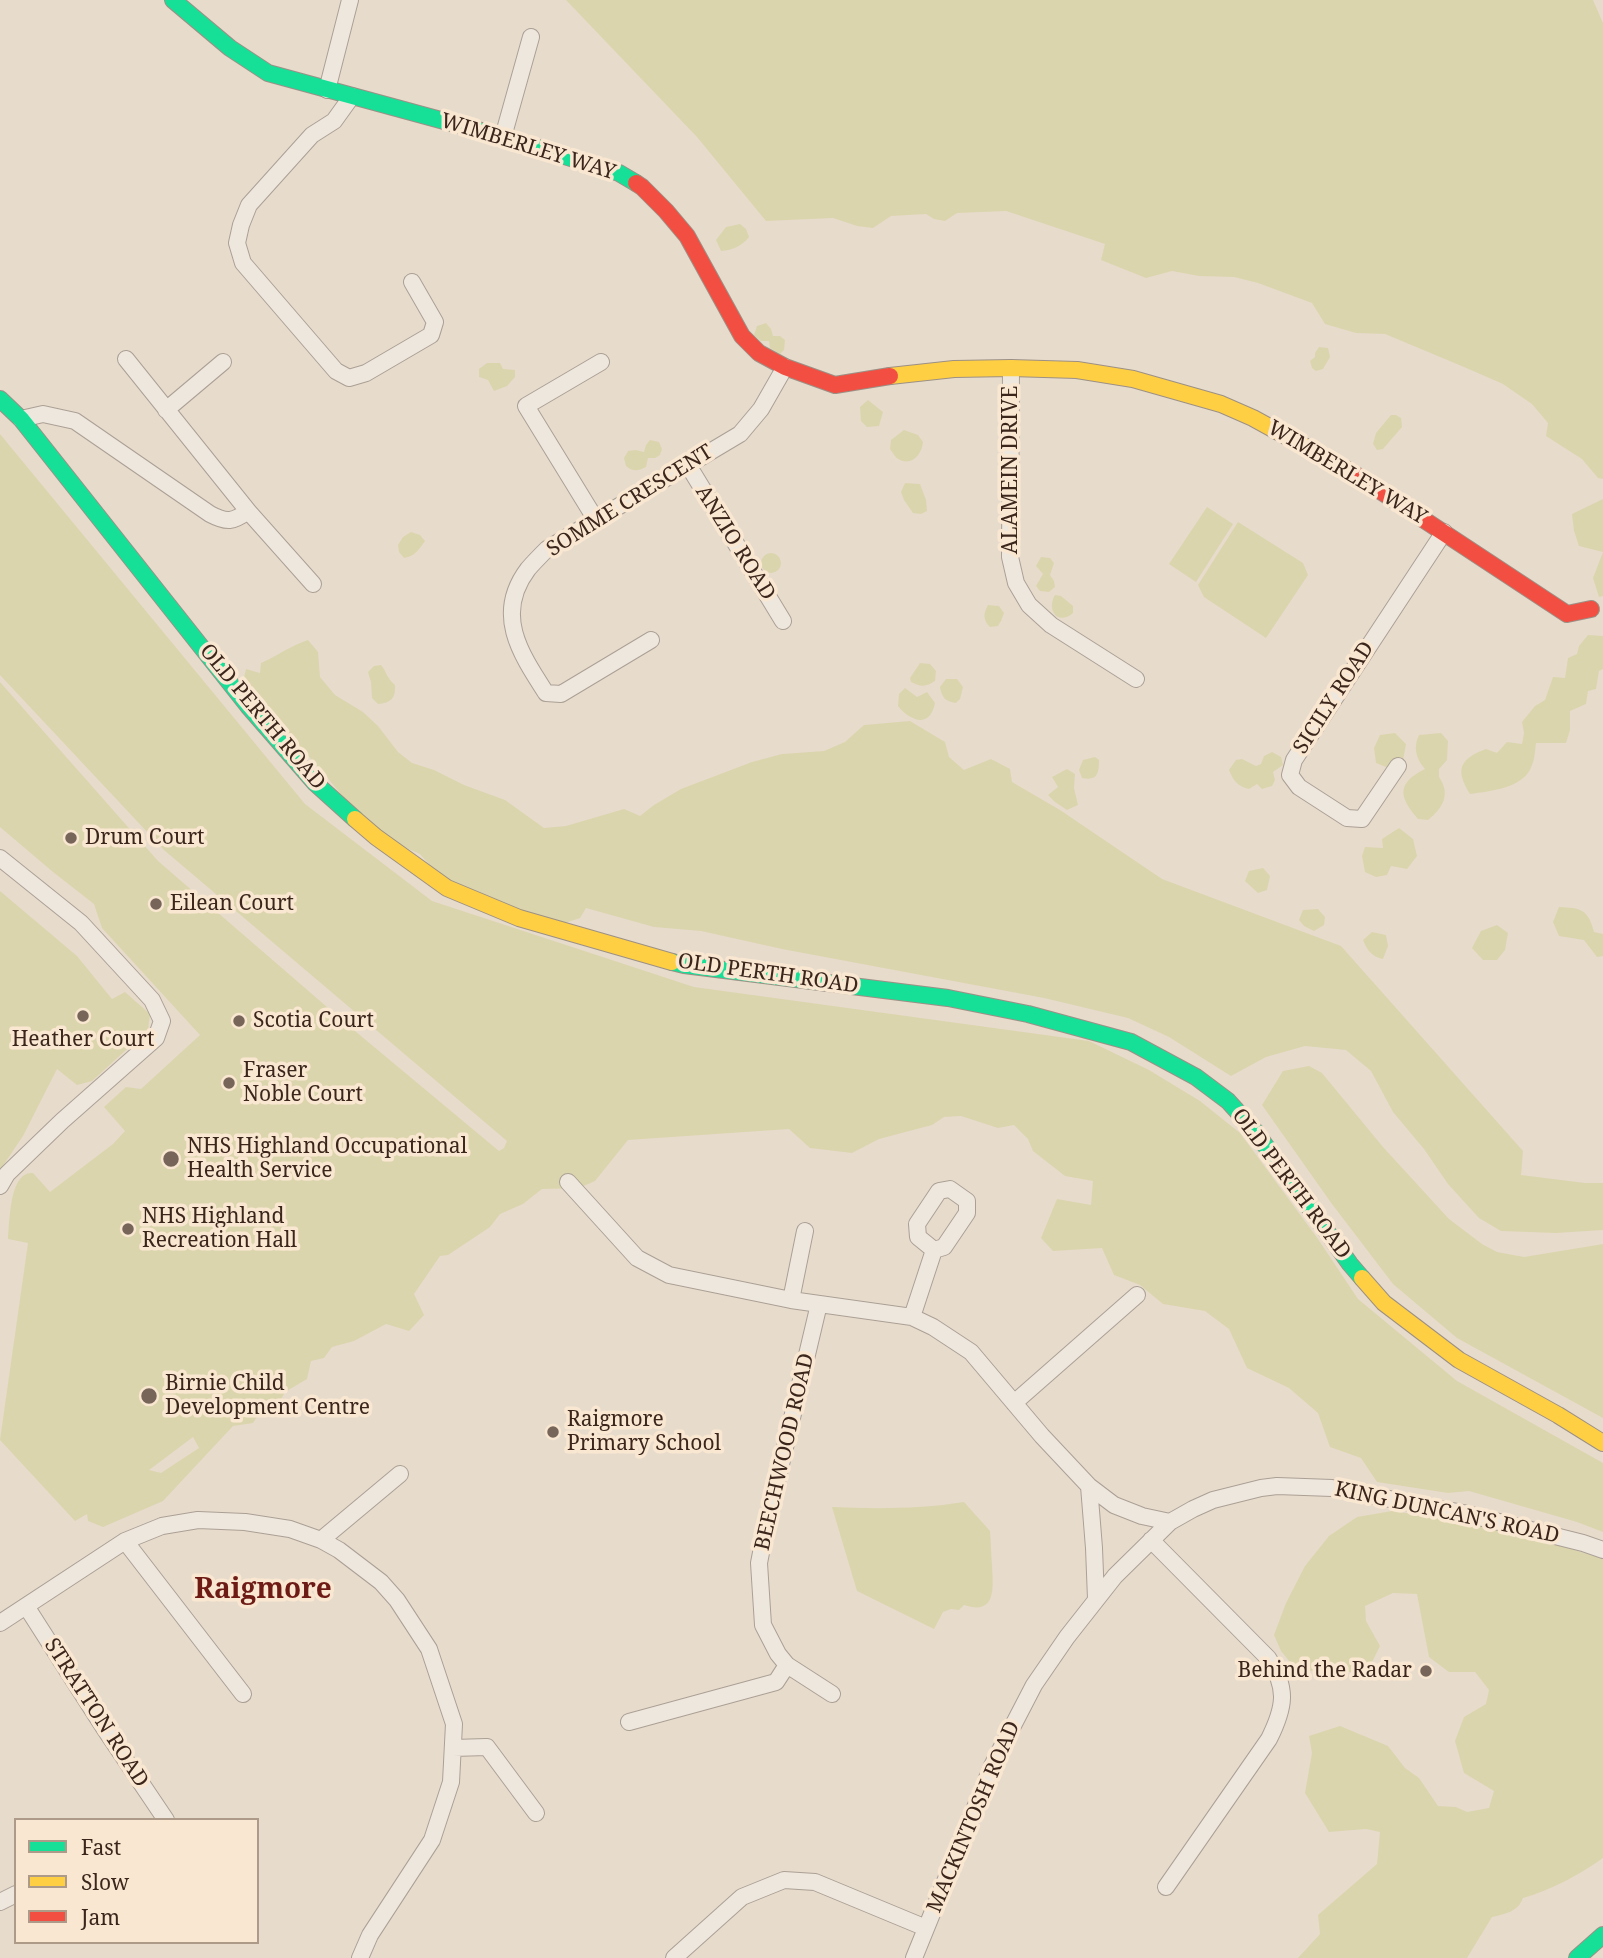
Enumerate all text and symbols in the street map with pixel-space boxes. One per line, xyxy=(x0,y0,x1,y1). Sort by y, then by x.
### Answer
street label: WIMBERLEY WAY xyxy=(438,108,618,186)
street label: ALAMEIN DRIVE xyxy=(998,386,1024,554)
street label: WIMBERLEY WAY xyxy=(1263,416,1431,530)
street label: SOMME CRESCENT xyxy=(542,440,718,562)
street label: ANZIO ROAD xyxy=(690,481,780,605)
street label: SICILY ROAD xyxy=(1288,637,1380,759)
street label: OLD PERTH ROAD xyxy=(194,639,330,795)
place label: Drum Court xyxy=(85,825,204,851)
marker: Drum Court xyxy=(63,830,79,846)
place label: Eilean Court xyxy=(170,891,294,917)
marker: Eilean Court xyxy=(148,896,164,912)
street label: OLD PERTH ROAD xyxy=(676,949,860,999)
marker: Heather Court xyxy=(75,1008,91,1024)
place label: Scotia Court xyxy=(253,1008,374,1034)
marker: Scotia Court xyxy=(231,1013,247,1029)
place label: Heather Court xyxy=(12,1027,154,1053)
place label: Fraser Noble Court xyxy=(243,1058,363,1108)
marker: Fraser Noble Court xyxy=(221,1075,237,1091)
street label: OLD PERTH ROAD xyxy=(1226,1104,1356,1264)
place label: NHS Highland Occupational Health Service xyxy=(187,1134,467,1184)
marker: NHS Highland Occupational Health Service xyxy=(161,1149,181,1169)
place label: NHS Highland Recreation Hall xyxy=(142,1204,297,1254)
marker: NHS Highland Recreation Hall xyxy=(120,1221,136,1237)
street label: BEECHWOOD ROAD xyxy=(750,1351,820,1553)
place label: Birnie Child Development Centre xyxy=(165,1371,370,1421)
marker: Birnie Child Development Centre xyxy=(139,1386,159,1406)
place label: Raigmore Primary School xyxy=(567,1407,721,1457)
marker: Raigmore Primary School xyxy=(545,1424,561,1440)
street label: KING DUNCAN'S ROAD xyxy=(1332,1477,1562,1549)
district label: Raigmore xyxy=(194,1573,332,1607)
street label: STRATTON ROAD xyxy=(39,1634,153,1792)
place label: Behind the Radar xyxy=(1237,1658,1412,1684)
marker: Behind the Radar xyxy=(1418,1663,1434,1679)
street label: MACKINTOSH ROAD xyxy=(922,1717,1026,1917)
legend xyxy=(14,1818,259,1944)
text: Fast xyxy=(81,1833,121,1861)
text: Slow xyxy=(81,1868,129,1896)
text: Jam xyxy=(81,1903,120,1931)

